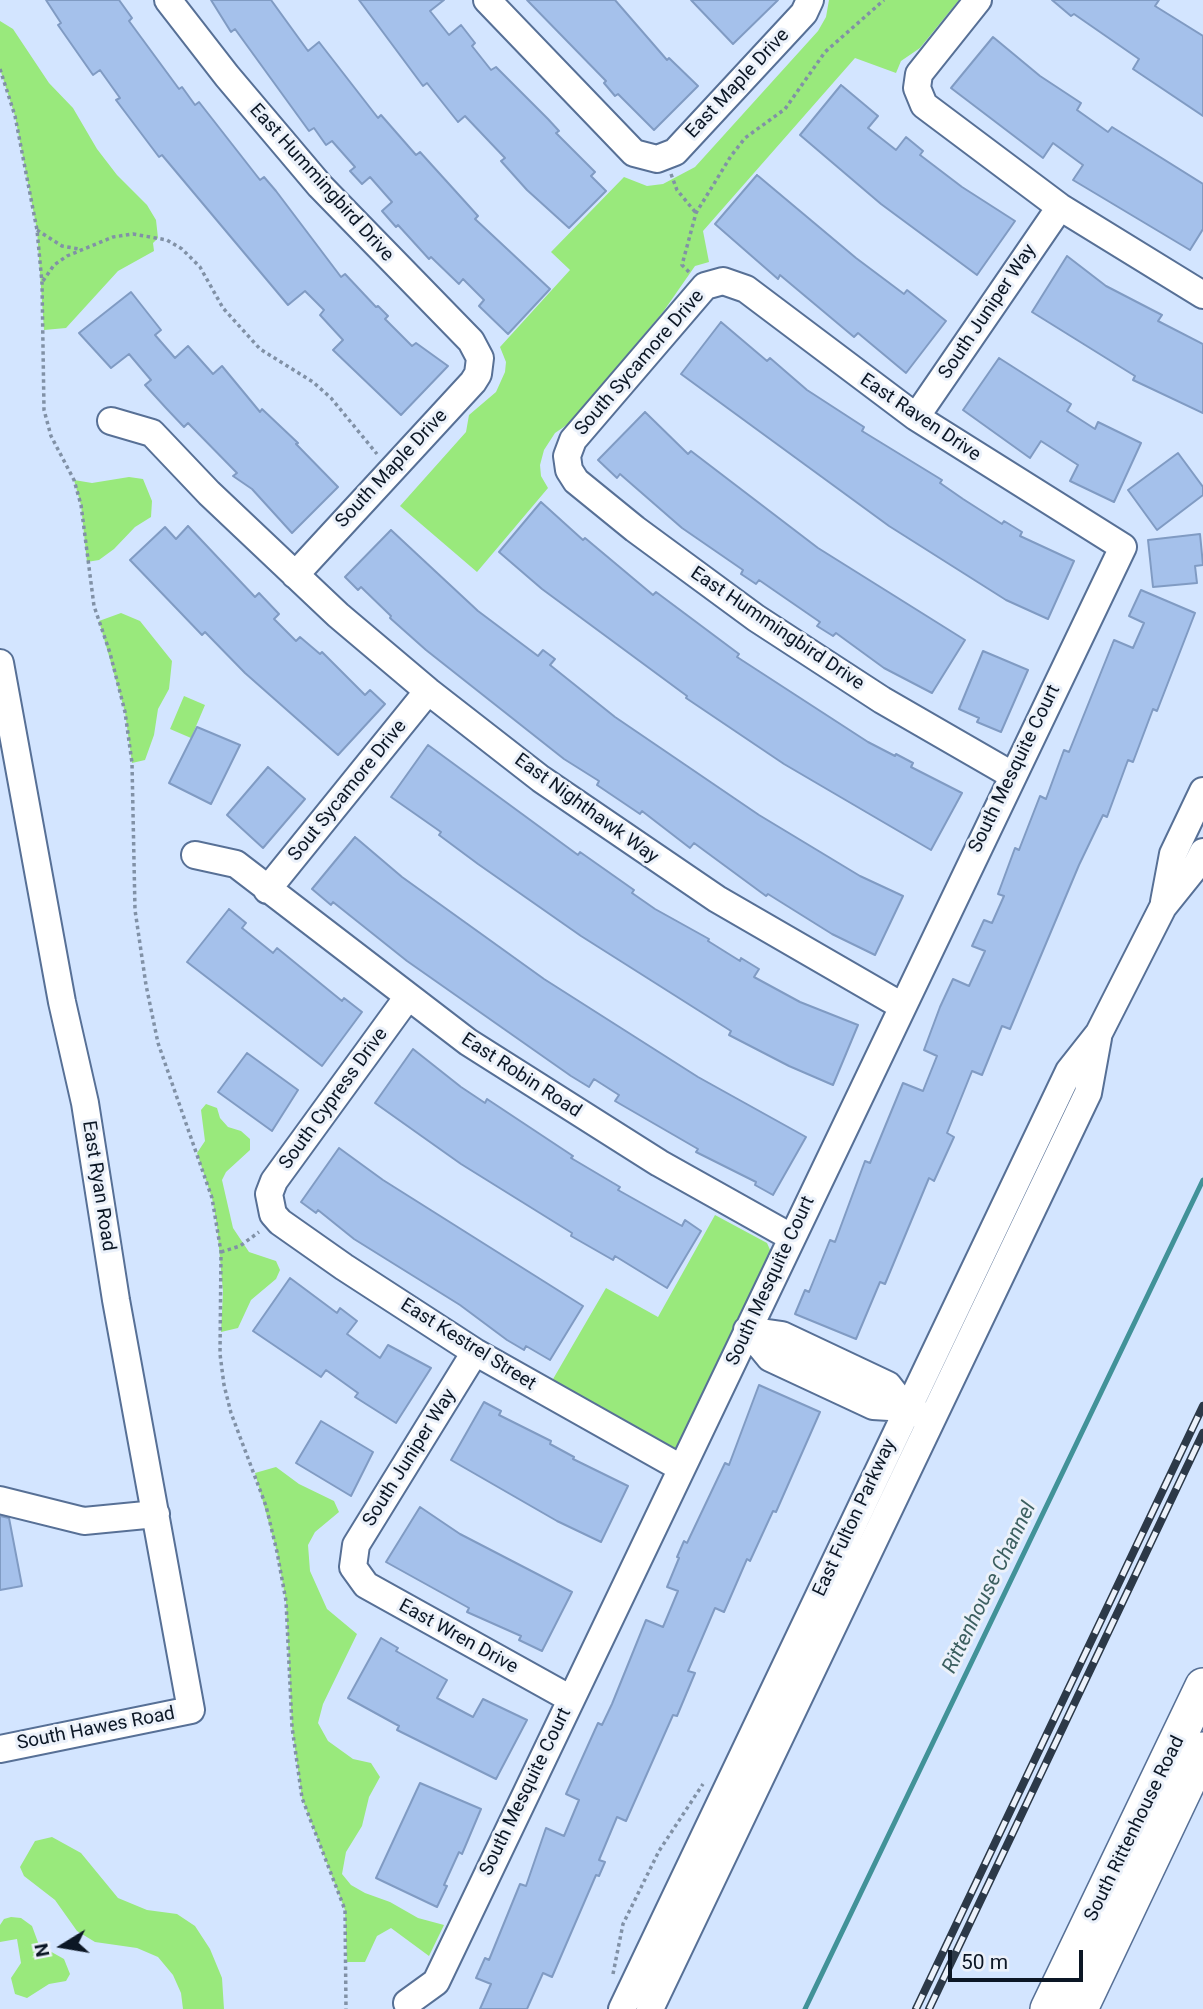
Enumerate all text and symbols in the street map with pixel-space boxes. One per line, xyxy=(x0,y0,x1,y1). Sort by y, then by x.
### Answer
street label: East Maple Drive xyxy=(681,24,795,144)
street label: East Hummingbird Drive xyxy=(244,99,398,267)
street label: South Juniper Way xyxy=(934,240,1042,384)
street label: South Sycamore Drive xyxy=(570,285,710,441)
street label: East Raven Drive xyxy=(855,369,985,467)
street label: South Maple Drive xyxy=(331,405,453,533)
street label: East Hummingbird Drive xyxy=(686,562,868,696)
street label: South Mesquite Court xyxy=(964,681,1066,857)
street label: Sout Sycamore Drive xyxy=(284,716,412,866)
street label: East Nighthawk Way xyxy=(510,749,662,869)
street label: South Cypress Drive xyxy=(275,1024,393,1174)
street label: East Robin Road xyxy=(457,1029,585,1123)
street label: East Ryan Road xyxy=(76,1119,120,1253)
street label: South Mesquite Court xyxy=(722,1193,820,1369)
street label: East Kestrel Street xyxy=(396,1294,540,1396)
street label: South Juniper Way xyxy=(359,1385,461,1531)
street label: East Fulton Parkway xyxy=(809,1436,901,1600)
water label: Rittenhouse Channel xyxy=(938,1498,1042,1678)
street label: East Wren Drive xyxy=(394,1595,522,1679)
street label: South Hawes Road xyxy=(15,1703,177,1755)
street label: South Mesquite Court xyxy=(475,1704,577,1880)
street label: South Rittenhouse Road xyxy=(1080,1733,1190,1925)
north arrow xyxy=(28,1911,98,1981)
scale bar xyxy=(951,1936,1086,1980)
text: N xyxy=(29,1941,54,1959)
text: 50 m xyxy=(961,1950,1008,1974)

